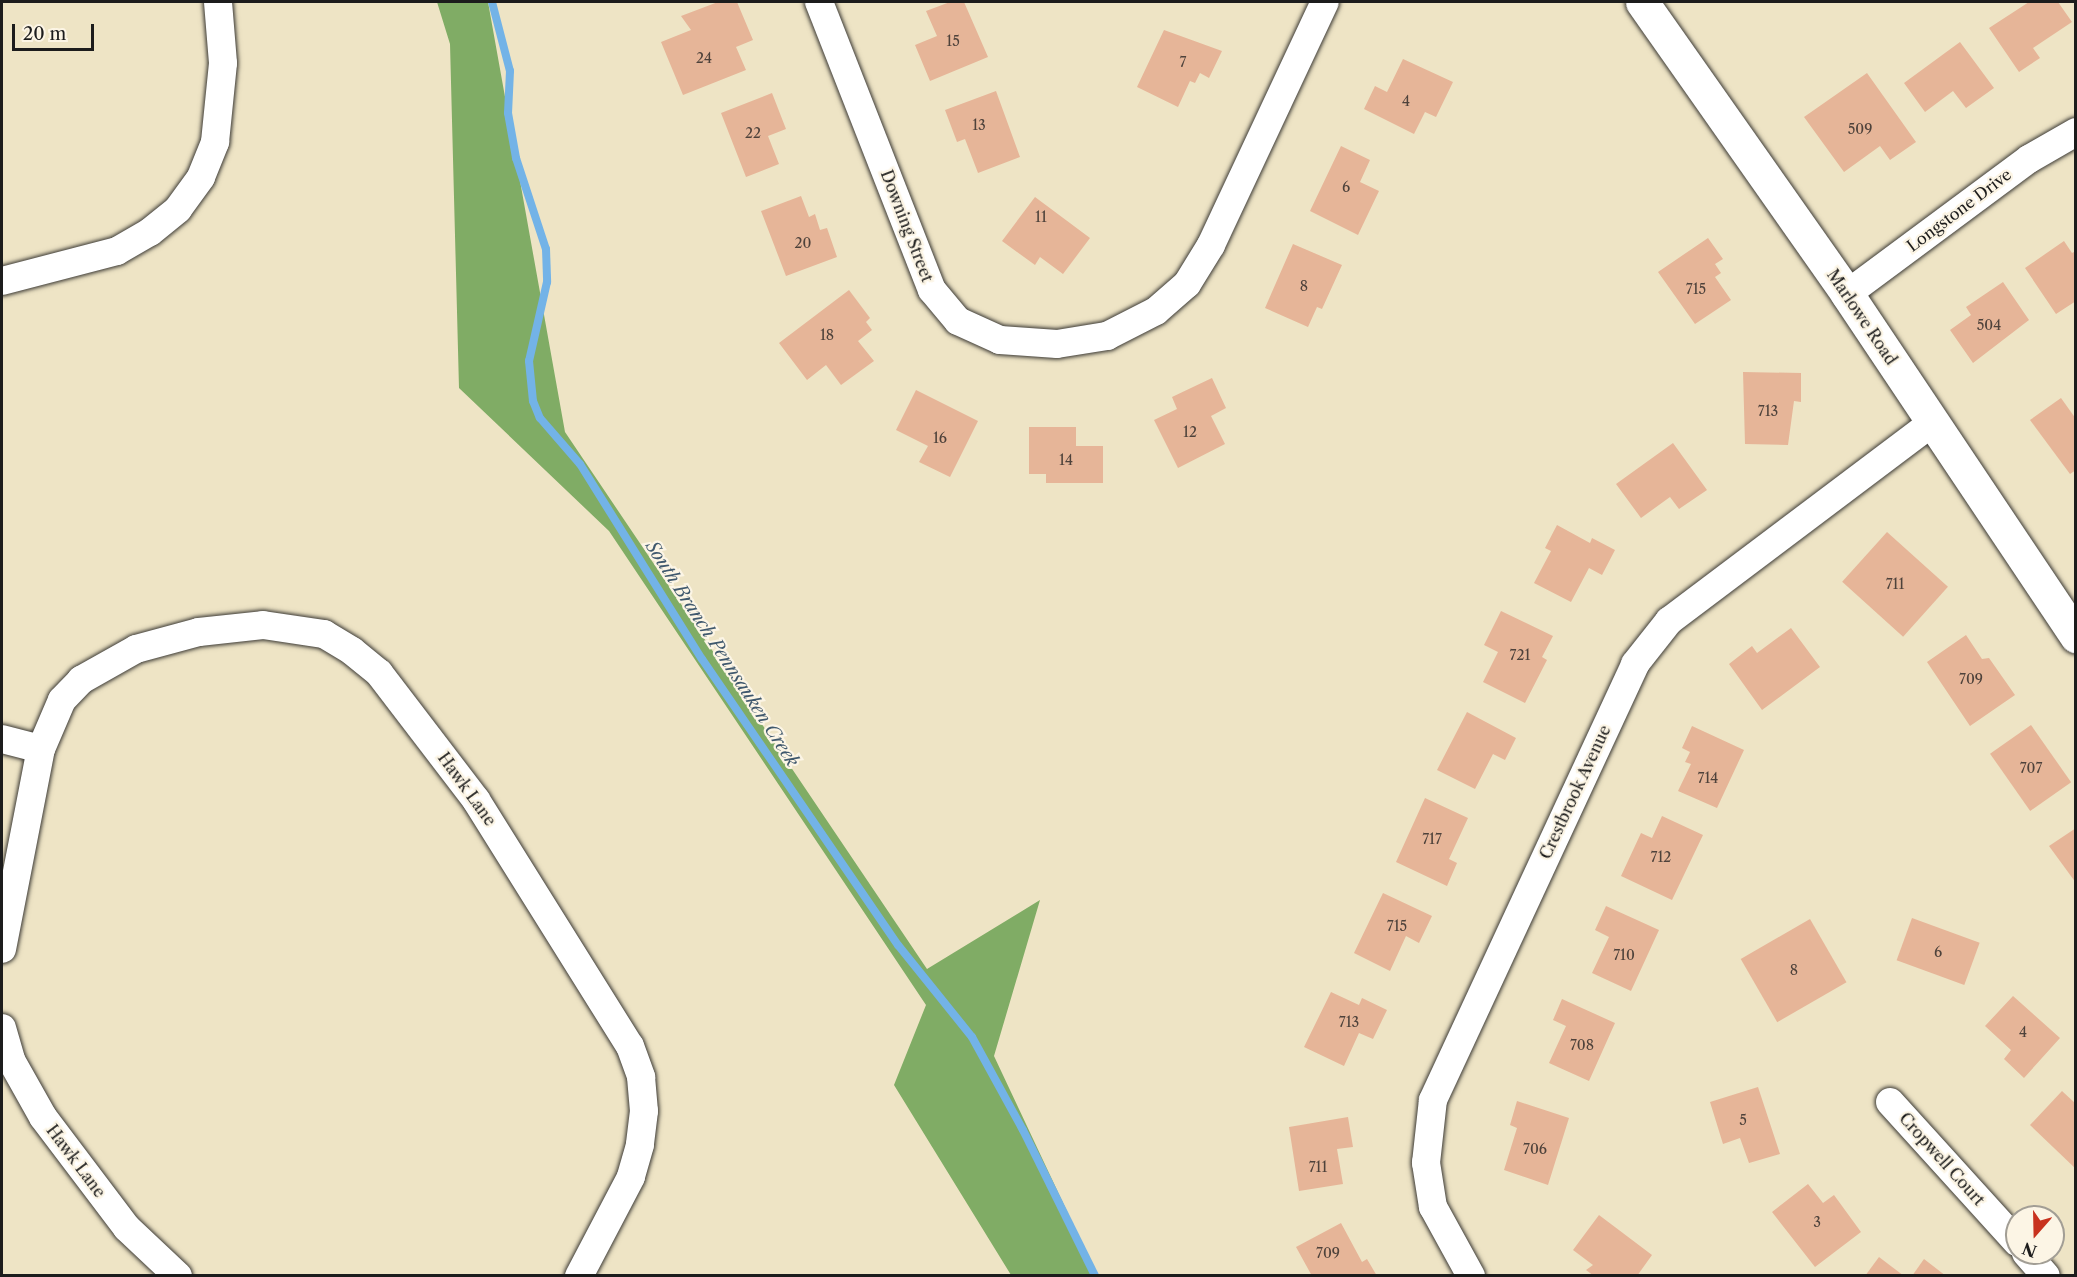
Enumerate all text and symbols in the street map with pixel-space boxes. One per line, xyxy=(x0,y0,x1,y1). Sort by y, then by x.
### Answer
scale bar xyxy=(15,12,98,50)
text: 20 m xyxy=(23,23,66,45)
house number: 15 xyxy=(946,33,960,49)
house number: 24 xyxy=(696,50,712,66)
house number: 7 xyxy=(1180,54,1186,70)
house number: 4 xyxy=(1402,93,1410,109)
house number: 13 xyxy=(972,117,986,133)
house number: 509 xyxy=(1848,121,1872,137)
house number: 22 xyxy=(745,125,761,141)
street label: Longstone Drive xyxy=(1903,164,2015,256)
street label: Downing Street xyxy=(877,167,937,285)
house number: 6 xyxy=(1342,179,1350,195)
house number: 11 xyxy=(1035,209,1047,225)
house number: 20 xyxy=(795,235,811,251)
street label: Marlowe Road xyxy=(1823,266,1901,368)
house number: 8 xyxy=(1300,278,1308,294)
house number: 715 xyxy=(1686,281,1706,297)
house number: 504 xyxy=(1977,317,2001,333)
house number: 18 xyxy=(820,327,834,343)
house number: 713 xyxy=(1758,403,1778,419)
house number: 12 xyxy=(1183,424,1197,440)
house number: 16 xyxy=(933,430,947,446)
house number: 14 xyxy=(1059,452,1073,468)
water label: South Branch Pennsauken Creek xyxy=(641,537,803,771)
house number: 711 xyxy=(1886,576,1904,592)
house number: 721 xyxy=(1510,647,1530,663)
house number: 709 xyxy=(1959,671,1983,687)
street label: Crestbrook Avenue xyxy=(1535,722,1615,862)
street label: Hawk Lane xyxy=(434,749,500,829)
house number: 707 xyxy=(2020,760,2042,776)
house number: 714 xyxy=(1698,770,1718,786)
house number: 717 xyxy=(1422,831,1442,847)
house number: 712 xyxy=(1651,849,1671,865)
house number: 715 xyxy=(1387,918,1407,934)
house number: 6 xyxy=(1934,944,1942,960)
house number: 710 xyxy=(1613,947,1635,963)
house number: 8 xyxy=(1790,962,1798,978)
house number: 713 xyxy=(1339,1014,1359,1030)
house number: 4 xyxy=(2019,1024,2027,1040)
house number: 708 xyxy=(1570,1037,1594,1053)
street label: Cropwell Court xyxy=(1895,1109,1989,1209)
house number: 5 xyxy=(1739,1112,1747,1128)
street label: Hawk Lane xyxy=(42,1121,110,1201)
house number: 706 xyxy=(1523,1141,1547,1157)
house number: 711 xyxy=(1309,1159,1327,1175)
north arrow xyxy=(2005,1205,2065,1265)
house number: 3 xyxy=(1813,1214,1821,1230)
text: N xyxy=(2020,1238,2039,1262)
house number: 709 xyxy=(1316,1245,1340,1261)

